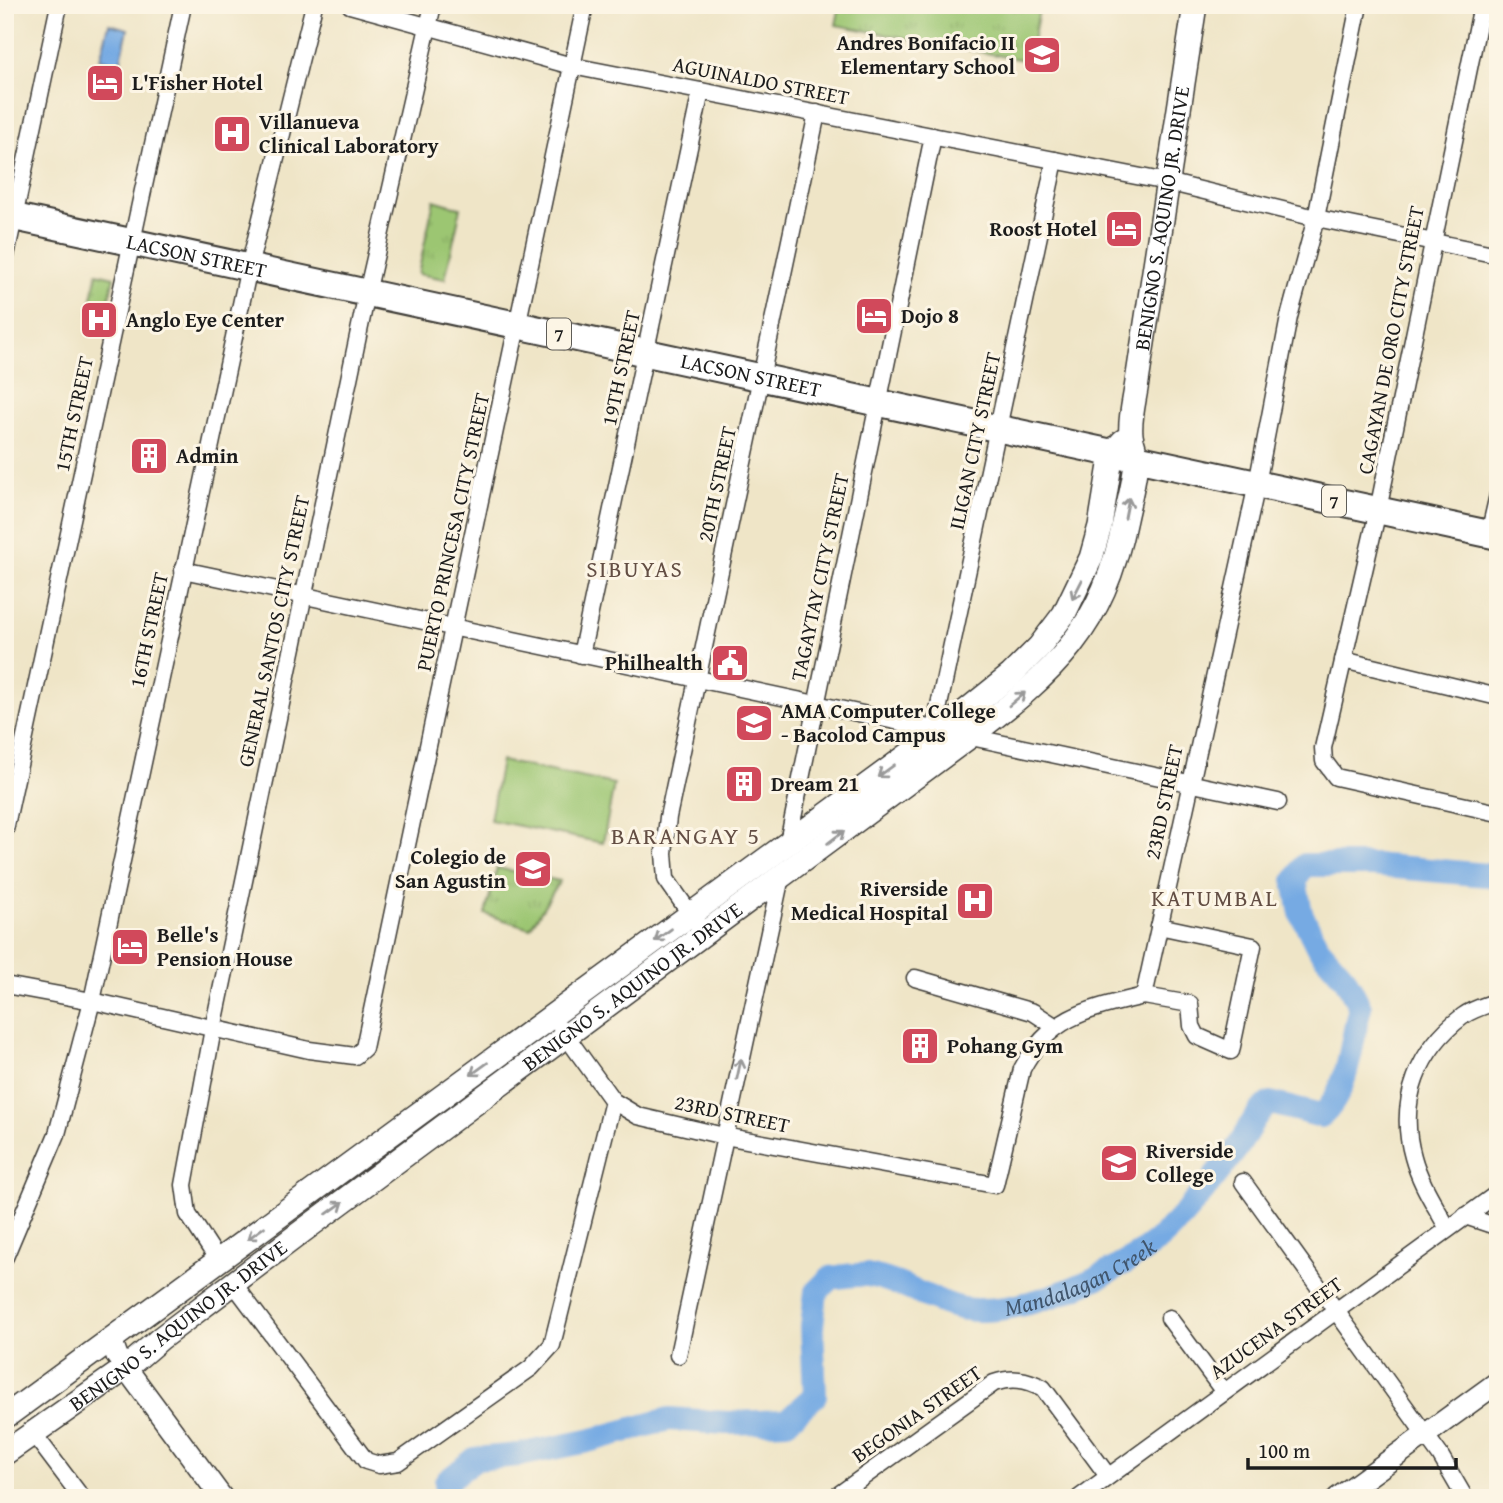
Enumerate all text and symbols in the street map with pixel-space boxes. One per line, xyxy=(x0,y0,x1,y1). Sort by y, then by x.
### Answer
place label: Andres Bonifacio II Elementary School xyxy=(837,27,1015,82)
school or university icon: Andres Bonifacio II Elementary School xyxy=(1021,34,1063,76)
street label: AGUINALDO STREET xyxy=(670,48,852,113)
hotel icon: L'Fisher Hotel xyxy=(84,62,126,104)
place label: L'Fisher Hotel xyxy=(132,67,263,98)
street label: BENIGNO S. AQUINO JR. DRIVE xyxy=(1126,83,1197,352)
place label: Villanueva Clinical Laboratory xyxy=(259,106,439,161)
hospital icon: Villanueva Clinical Laboratory xyxy=(211,113,253,155)
street label: CAGAYAN DE ORO CITY STREET xyxy=(1349,203,1432,477)
hotel icon: Roost Hotel xyxy=(1103,208,1145,250)
place label: Roost Hotel xyxy=(990,213,1097,244)
street label: LACSON STREET xyxy=(124,226,270,286)
hotel icon: Dojo 8 xyxy=(853,295,895,337)
hospital icon: Anglo Eye Center xyxy=(78,299,120,341)
place label: Dojo 8 xyxy=(901,300,959,331)
place label: Anglo Eye Center xyxy=(126,304,285,335)
street label: 19TH STREET xyxy=(593,307,648,429)
road number: 7 xyxy=(547,318,571,350)
street label: LACSON STREET xyxy=(678,345,824,405)
street label: ILIGAN CITY STREET xyxy=(941,349,1008,532)
street label: 15TH STREET xyxy=(46,353,101,475)
street label: PUERTO PRINCESA CITY STREET xyxy=(408,390,497,674)
street label: 20TH STREET xyxy=(689,423,744,545)
building icon: Admin xyxy=(128,435,170,477)
place label: Admin xyxy=(176,440,239,471)
street label: TAGAYTAY CITY STREET xyxy=(782,470,857,684)
road number: 7 xyxy=(1322,486,1346,516)
street label: GENERAL SANTOS CITY STREET xyxy=(230,492,318,770)
one-way arrow xyxy=(1121,497,1135,520)
district label: SIBUYAS xyxy=(586,552,684,585)
street label: 16TH STREET xyxy=(121,569,176,691)
one-way arrow xyxy=(1070,579,1084,599)
public building icon: Philhealth xyxy=(709,642,751,684)
place label: Philhealth xyxy=(605,647,704,678)
one-way arrow xyxy=(1008,692,1026,708)
place label: AMA Computer College - Bacolod Campus xyxy=(781,695,996,750)
school or university icon: AMA Computer College - Bacolod Campus xyxy=(733,702,775,744)
street label: 23RD STREET xyxy=(1136,741,1191,862)
building icon: Dream 21 xyxy=(723,763,765,805)
one-way arrow xyxy=(877,764,896,778)
place label: Dream 21 xyxy=(771,768,859,799)
district label: BARANGAY 5 xyxy=(611,818,761,853)
one-way arrow xyxy=(826,829,844,844)
place label: Colegio de San Agustin xyxy=(395,841,507,896)
school or university icon: Colegio de San Agustin xyxy=(512,848,554,890)
place label: Riverside Medical Hospital xyxy=(791,873,948,928)
hospital icon: Riverside Medical Hospital xyxy=(954,880,996,922)
district label: KATUMBAL xyxy=(1151,881,1279,914)
street label: BENIGNO S. AQUINO JR. DRIVE xyxy=(516,894,749,1078)
place label: Belle's Pension House xyxy=(157,919,293,974)
hotel icon: Belle's Pension House xyxy=(109,926,151,968)
one-way arrow xyxy=(654,927,673,942)
building icon: Pohang Gym xyxy=(899,1025,941,1067)
place label: Pohang Gym xyxy=(947,1030,1063,1061)
one-way arrow xyxy=(732,1058,746,1081)
one-way arrow xyxy=(470,1062,489,1077)
street label: 23RD STREET xyxy=(672,1086,793,1141)
place label: Riverside College xyxy=(1146,1135,1234,1190)
school or university icon: Riverside College xyxy=(1098,1142,1140,1184)
one-way arrow xyxy=(325,1201,344,1215)
one-way arrow xyxy=(247,1225,266,1240)
water label: Mandalagan Creek xyxy=(1002,1230,1163,1324)
street label: BENIGNO S. AQUINO JR. DRIVE xyxy=(62,1232,294,1418)
street label: AZUCENA STREET xyxy=(1203,1268,1349,1387)
street label: BEGONIA STREET xyxy=(845,1357,988,1470)
scale bar xyxy=(1248,1426,1456,1470)
text: 100 m xyxy=(1258,1435,1310,1466)

